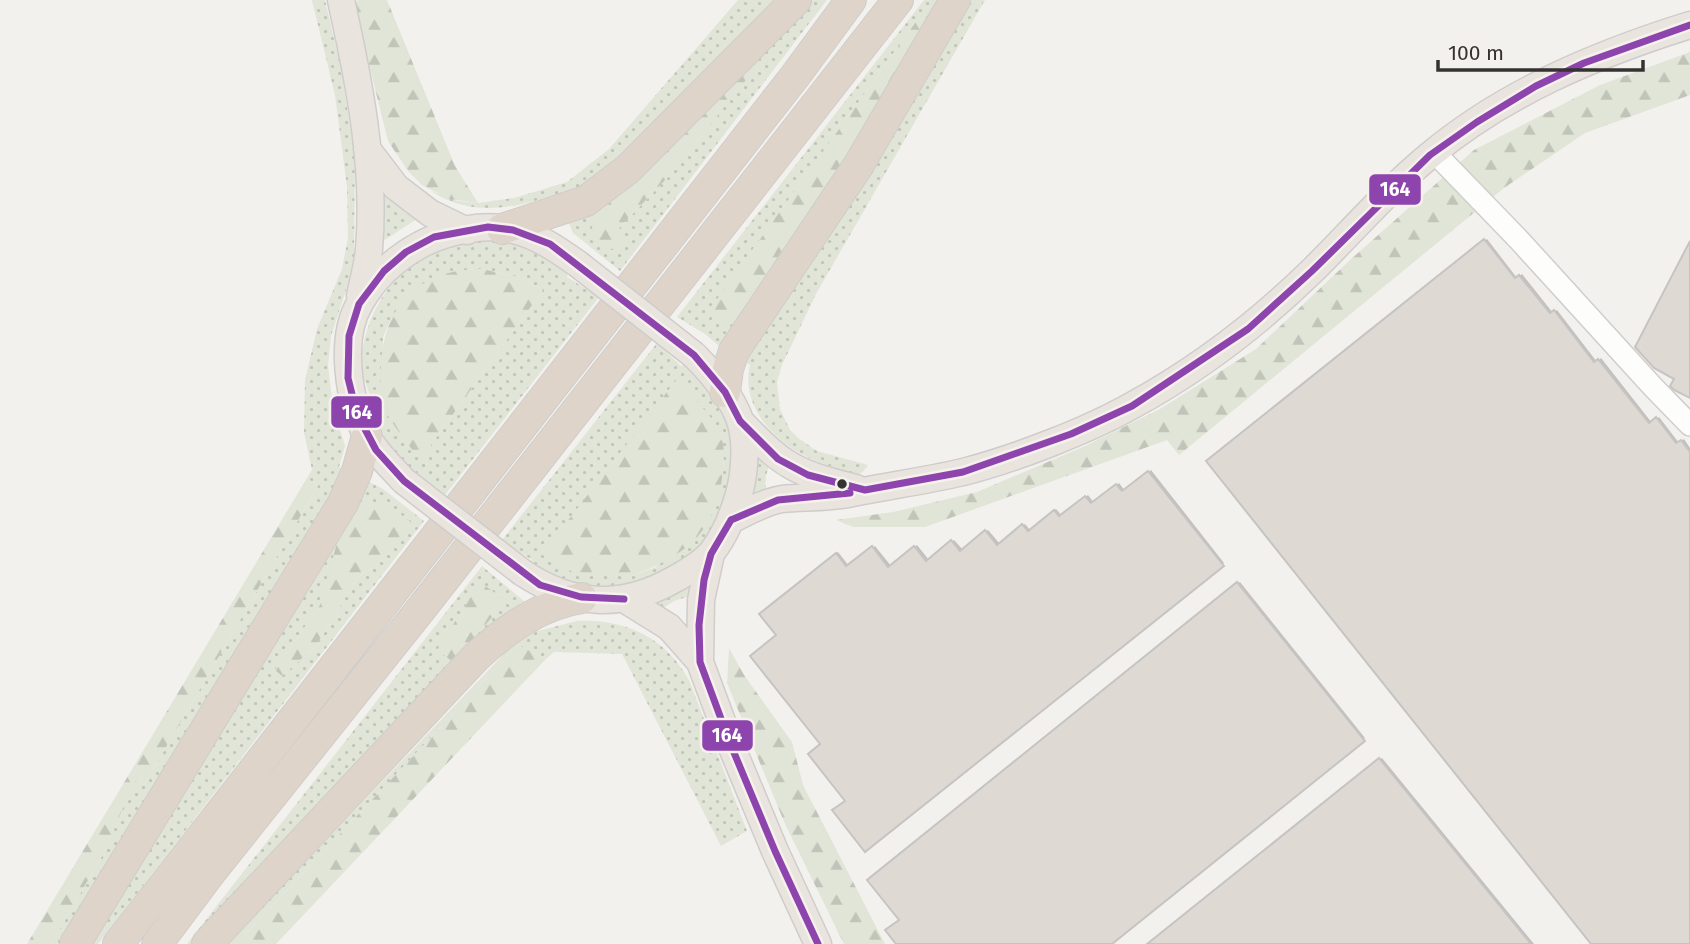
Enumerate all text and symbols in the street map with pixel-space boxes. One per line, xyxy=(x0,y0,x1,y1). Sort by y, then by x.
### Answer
scale bar xyxy=(1438,28,1643,72)
text: 100 m xyxy=(1448,40,1504,66)
line badge: 164 xyxy=(1368,173,1422,206)
text: 164 xyxy=(1380,178,1410,201)
line badge: 164 xyxy=(330,395,383,429)
text: 164 xyxy=(342,401,372,424)
unlabelled marker xyxy=(835,477,849,491)
line badge: 164 xyxy=(701,719,754,752)
text: 164 xyxy=(712,724,742,747)

